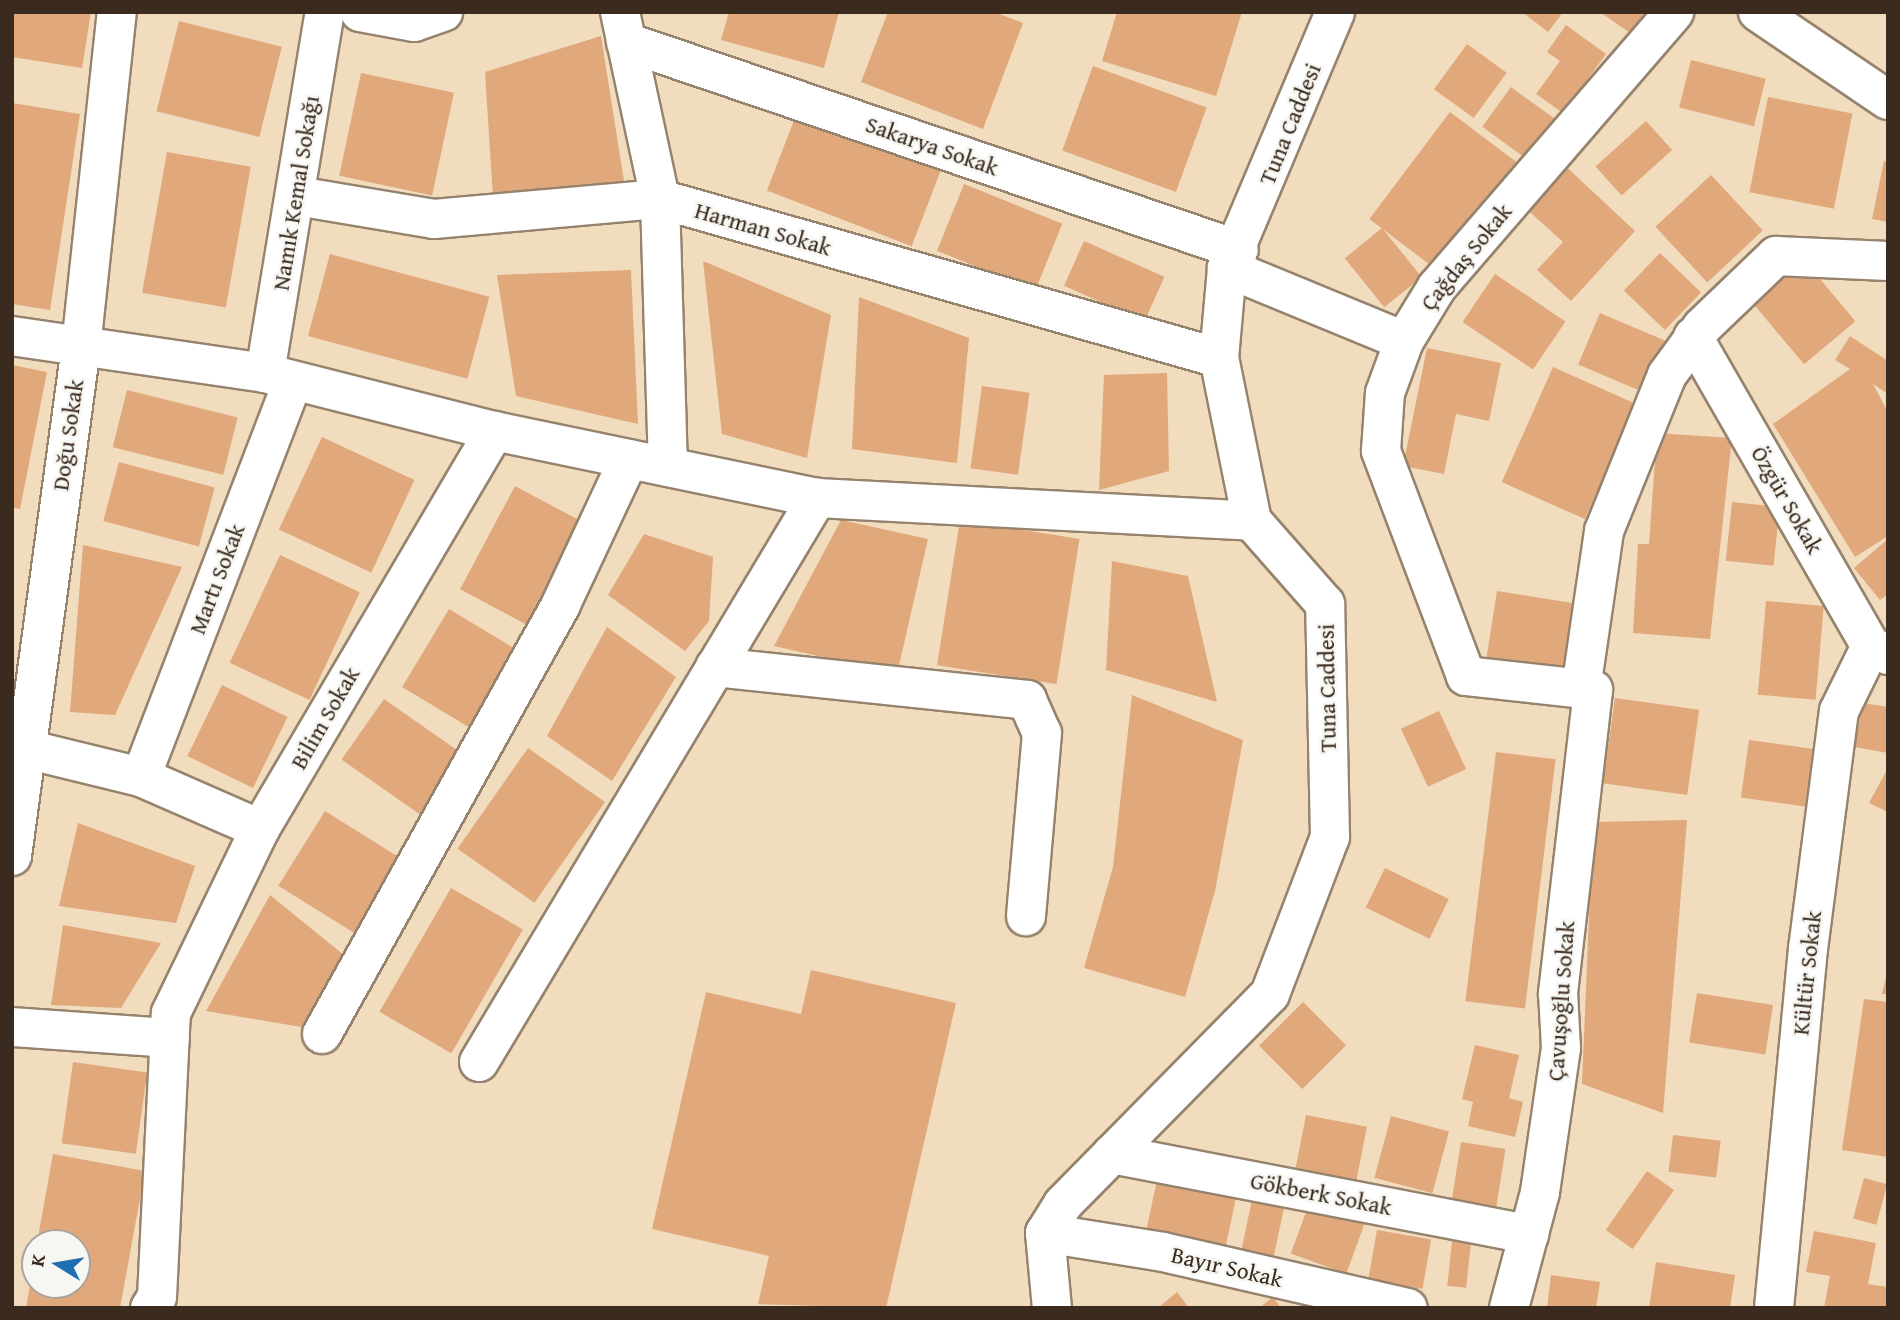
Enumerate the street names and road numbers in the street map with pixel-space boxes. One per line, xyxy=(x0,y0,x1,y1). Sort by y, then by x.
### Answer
street label: Tuna Caddesi xyxy=(1253,59,1327,189)
street label: Namık Kemal Sokağı xyxy=(267,94,325,292)
street label: Sakarya Sokak xyxy=(862,110,1002,182)
street label: Harman Sokak xyxy=(692,196,834,262)
street label: Çağdaş Sokak xyxy=(1415,198,1517,316)
street label: Doğu Sokak xyxy=(47,378,89,492)
street label: Özgür Sokak xyxy=(1745,441,1829,559)
street label: Martı Sokak xyxy=(183,520,251,638)
street label: Tuna Caddesi xyxy=(1312,624,1342,752)
street label: Bilim Sokak xyxy=(285,662,365,774)
street label: Kültür Sokak xyxy=(1787,909,1827,1037)
street label: Çavuşoğlu Sokak xyxy=(1542,920,1580,1082)
street label: Gökberk Sokak xyxy=(1248,1167,1394,1221)
street label: Bayır Sokak xyxy=(1169,1241,1285,1293)

